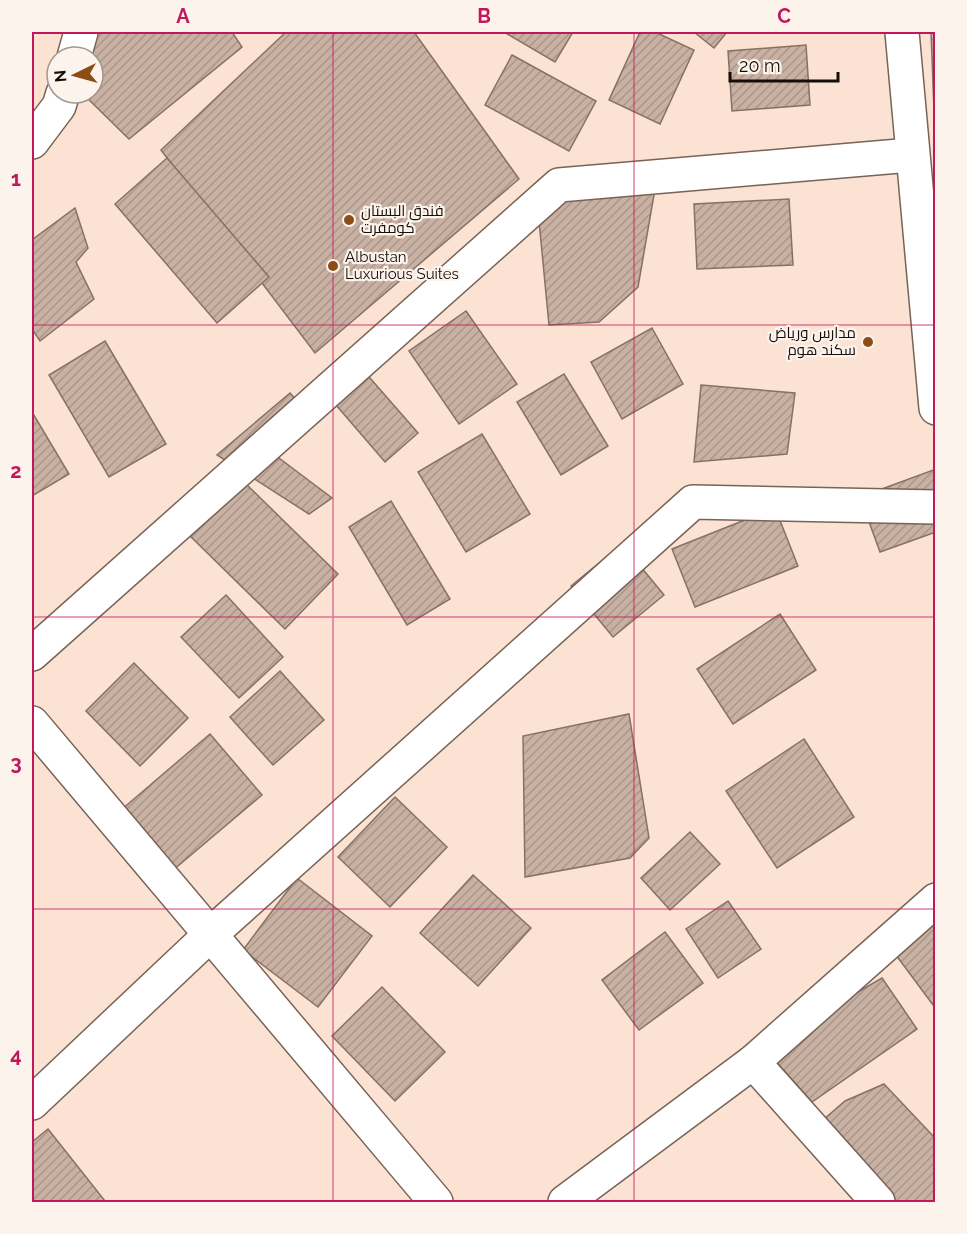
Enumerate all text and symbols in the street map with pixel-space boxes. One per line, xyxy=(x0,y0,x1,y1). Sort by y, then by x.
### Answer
text: A xyxy=(176,4,190,28)
text: B xyxy=(477,4,491,28)
text: C xyxy=(777,4,791,28)
north arrow xyxy=(45,45,105,105)
scale bar xyxy=(730,45,838,83)
text: 20 m xyxy=(739,55,781,76)
text: N xyxy=(51,69,71,83)
text: 1 xyxy=(11,167,21,191)
place label: فندق البستان كومفرت xyxy=(361,202,444,237)
marker: فندق البستان كومفرت xyxy=(342,213,356,227)
place label: Albustan Luxurious Suites xyxy=(345,248,459,283)
marker: Albustan Luxurious Suites xyxy=(326,259,340,273)
place label: مدارس ورياض سكند هوم xyxy=(769,324,856,360)
marker: مدارس ورياض سكند هوم xyxy=(861,335,875,349)
text: 2 xyxy=(10,459,22,483)
text: 3 xyxy=(10,751,22,775)
text: 4 xyxy=(10,1043,22,1067)

